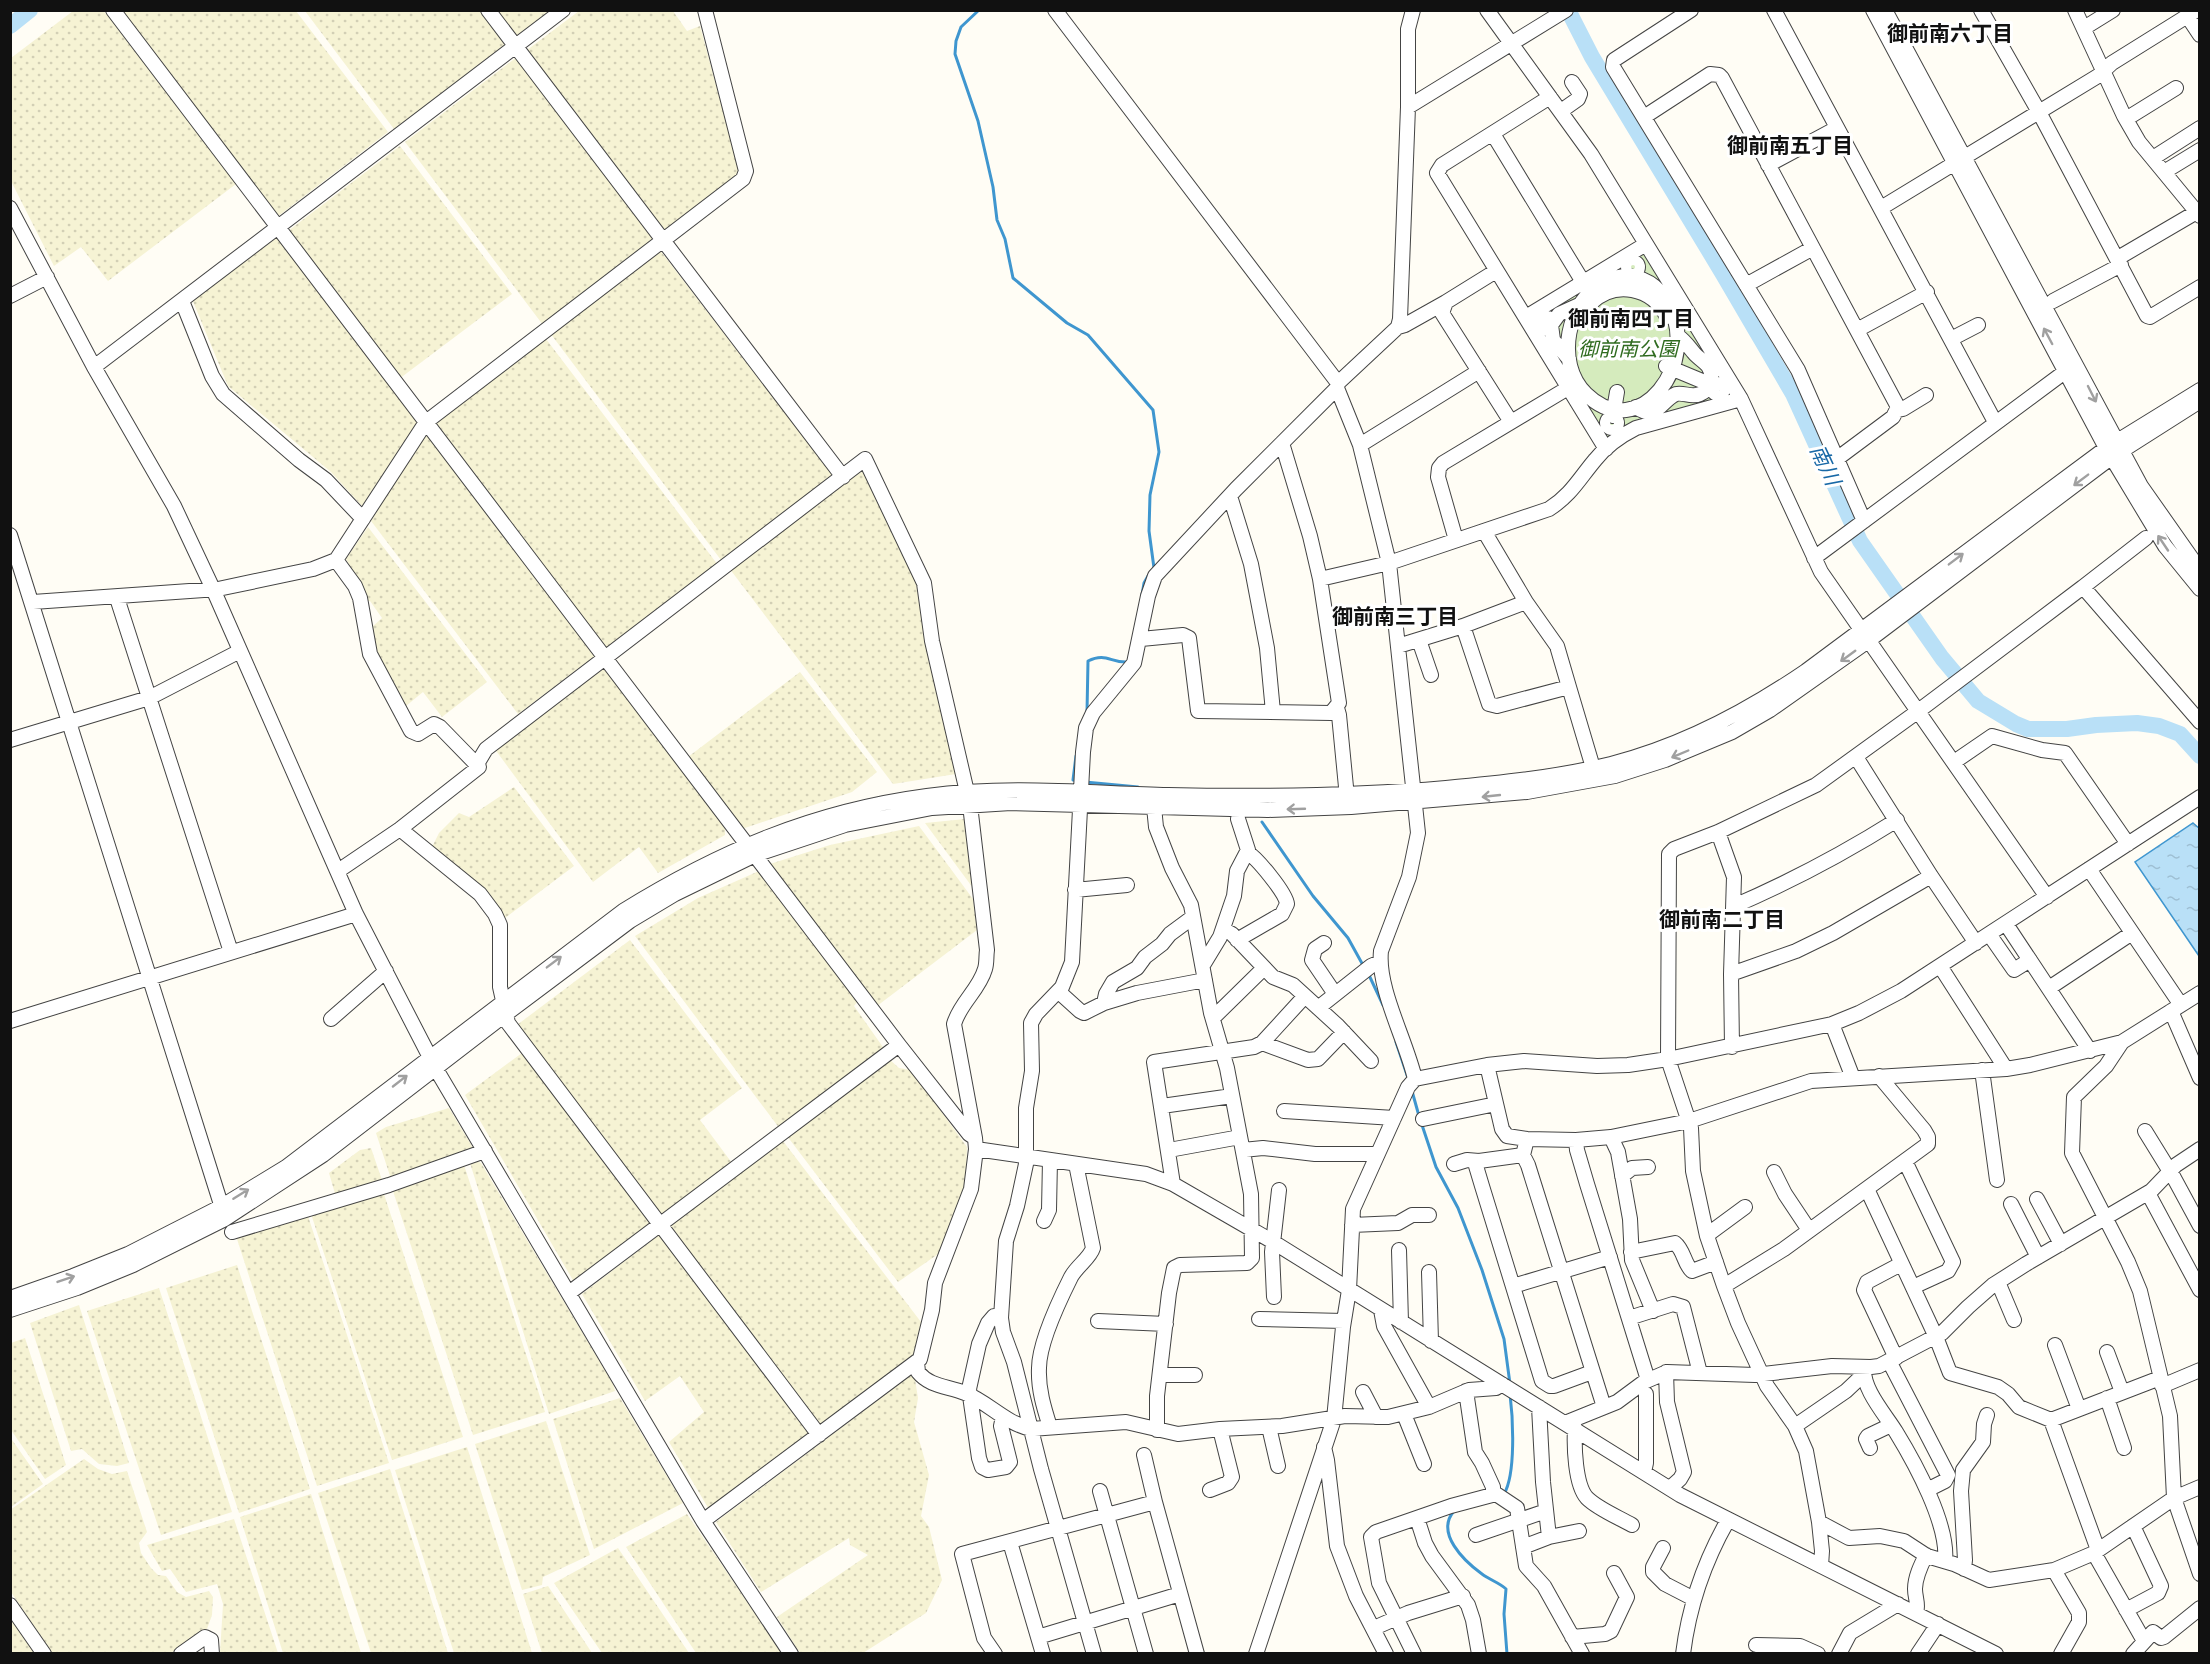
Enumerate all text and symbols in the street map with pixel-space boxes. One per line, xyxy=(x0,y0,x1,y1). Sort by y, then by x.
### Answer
district label: 御前南六丁目 xyxy=(1887,21,2013,47)
district label: 御前南五丁目 xyxy=(1727,133,1853,159)
district label: 御前南四丁目 xyxy=(1568,306,1694,332)
one-way arrow xyxy=(2042,328,2054,345)
park label: 御前南公園 xyxy=(1578,337,1681,361)
one-way arrow xyxy=(2087,385,2099,403)
water label: 南川 xyxy=(1804,440,1847,491)
one-way arrow xyxy=(2074,474,2090,487)
one-way arrow xyxy=(2157,535,2169,551)
one-way arrow xyxy=(1947,552,1963,565)
district label: 御前南三丁目 xyxy=(1332,604,1458,630)
one-way arrow xyxy=(1840,649,1856,662)
one-way arrow xyxy=(1672,749,1690,760)
one-way arrow xyxy=(1481,791,1501,802)
one-way arrow xyxy=(1287,803,1307,814)
district label: 御前南二丁目 xyxy=(1659,907,1785,933)
one-way arrow xyxy=(546,956,562,968)
one-way arrow xyxy=(392,1075,408,1088)
one-way arrow xyxy=(232,1188,249,1200)
one-way arrow xyxy=(56,1272,75,1283)

